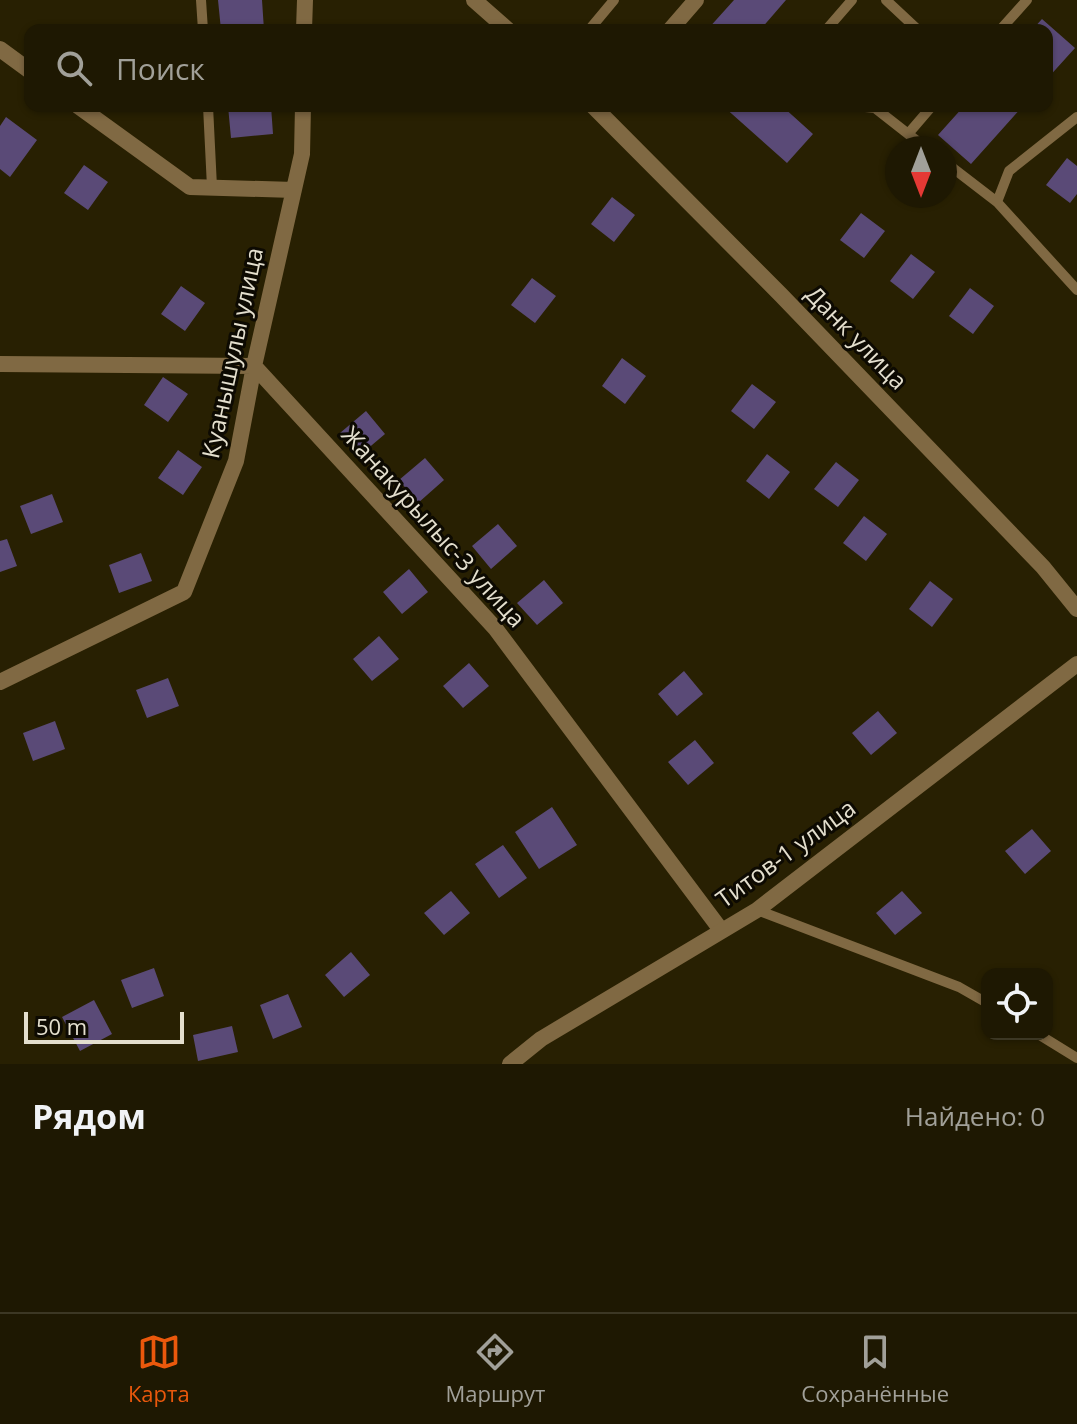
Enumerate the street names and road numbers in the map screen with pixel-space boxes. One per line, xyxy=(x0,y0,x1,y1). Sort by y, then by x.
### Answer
street label: Куанышулы улица xyxy=(193,244,270,461)
street label: Данк улица xyxy=(799,278,915,396)
street label: Жанакурылыс-3 улица xyxy=(335,418,533,634)
street label: Титов-1 улица xyxy=(709,791,862,915)

